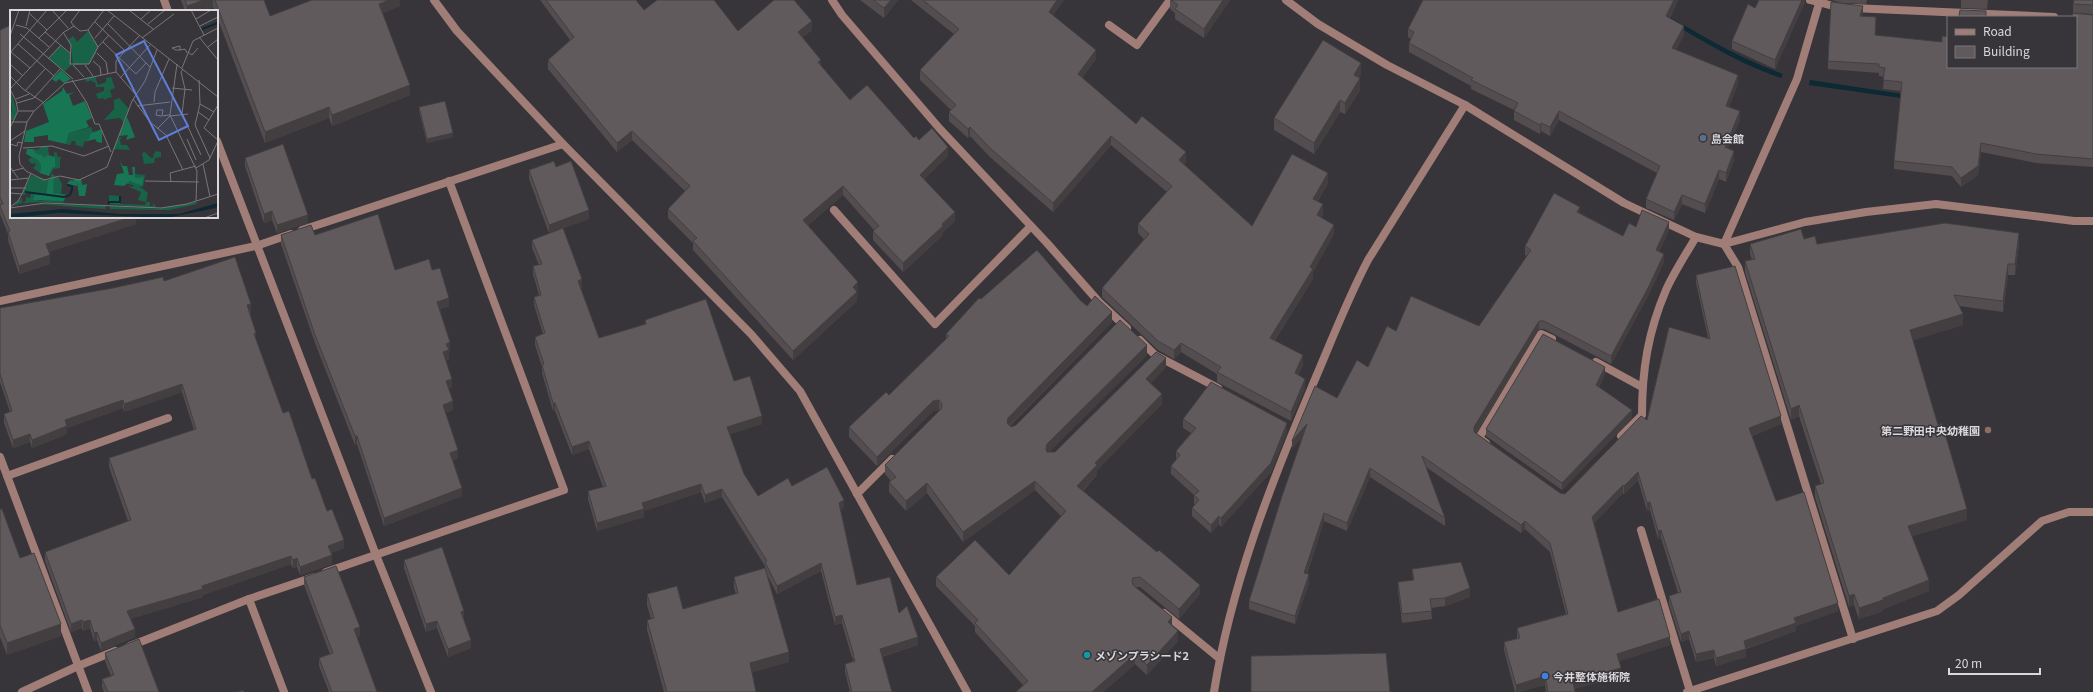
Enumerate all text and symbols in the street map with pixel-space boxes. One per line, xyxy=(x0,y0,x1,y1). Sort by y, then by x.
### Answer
inset map xyxy=(10,10,218,218)
legend xyxy=(1947,16,2077,68)
text: Road xyxy=(1983,22,2012,39)
text: Building xyxy=(1983,42,2030,59)
place label: 島会館 xyxy=(1711,130,1744,146)
marker: 島会館 xyxy=(1698,133,1708,143)
place label: 第二野田中央幼稚園 xyxy=(1881,422,1980,438)
marker: 第二野田中央幼稚園 xyxy=(1983,425,1993,435)
place label: メゾンプラシード2 xyxy=(1095,647,1189,663)
marker: メゾンプラシード2 xyxy=(1082,650,1092,660)
scale bar xyxy=(1949,650,2040,676)
text: 20 m xyxy=(1955,654,1982,671)
place label: 今井整体施術院 xyxy=(1553,668,1630,684)
marker: 今井整体施術院 xyxy=(1540,671,1550,681)

